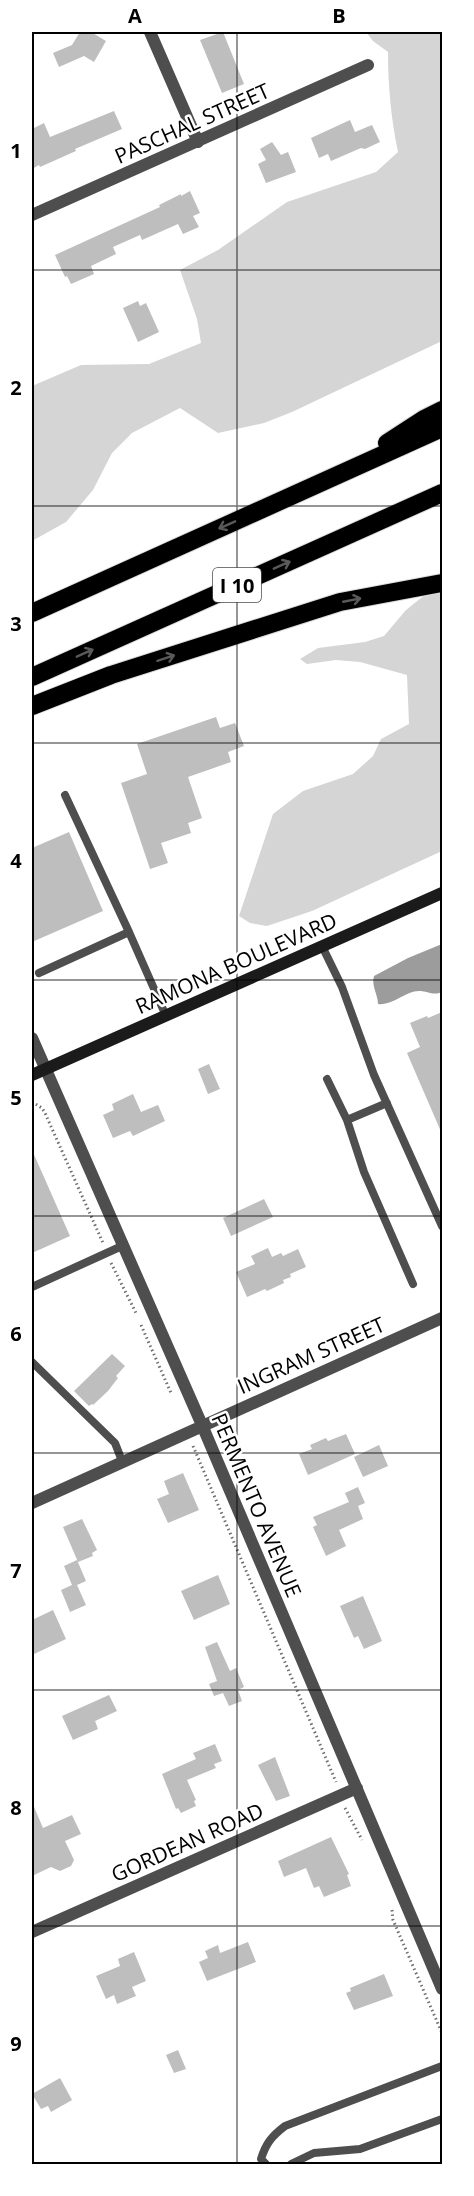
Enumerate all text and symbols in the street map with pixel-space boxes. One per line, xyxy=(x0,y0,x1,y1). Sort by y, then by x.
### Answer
text: A xyxy=(128,2,142,29)
text: B xyxy=(332,2,346,29)
street label: PASCHAL STREET xyxy=(110,76,274,170)
text: 1 xyxy=(10,137,22,164)
text: 2 xyxy=(10,374,22,401)
one-way arrow xyxy=(218,520,236,531)
one-way arrow xyxy=(273,558,291,569)
road number: I 10 xyxy=(213,568,261,602)
one-way arrow xyxy=(341,594,361,605)
text: 3 xyxy=(10,610,22,637)
one-way arrow xyxy=(75,647,93,658)
one-way arrow xyxy=(156,652,175,663)
text: 4 xyxy=(10,847,22,874)
street label: RAMONA BOULEVARD xyxy=(131,906,341,1020)
text: 5 xyxy=(10,1084,22,1111)
street label: INGRAM STREET xyxy=(233,1310,389,1400)
text: 6 xyxy=(10,1320,22,1347)
street label: PERMENTO AVENUE xyxy=(206,1409,308,1601)
text: 7 xyxy=(10,1557,22,1584)
text: 8 xyxy=(10,1794,22,1821)
street label: GORDEAN ROAD xyxy=(106,1796,268,1888)
text: 9 xyxy=(10,2030,22,2057)

